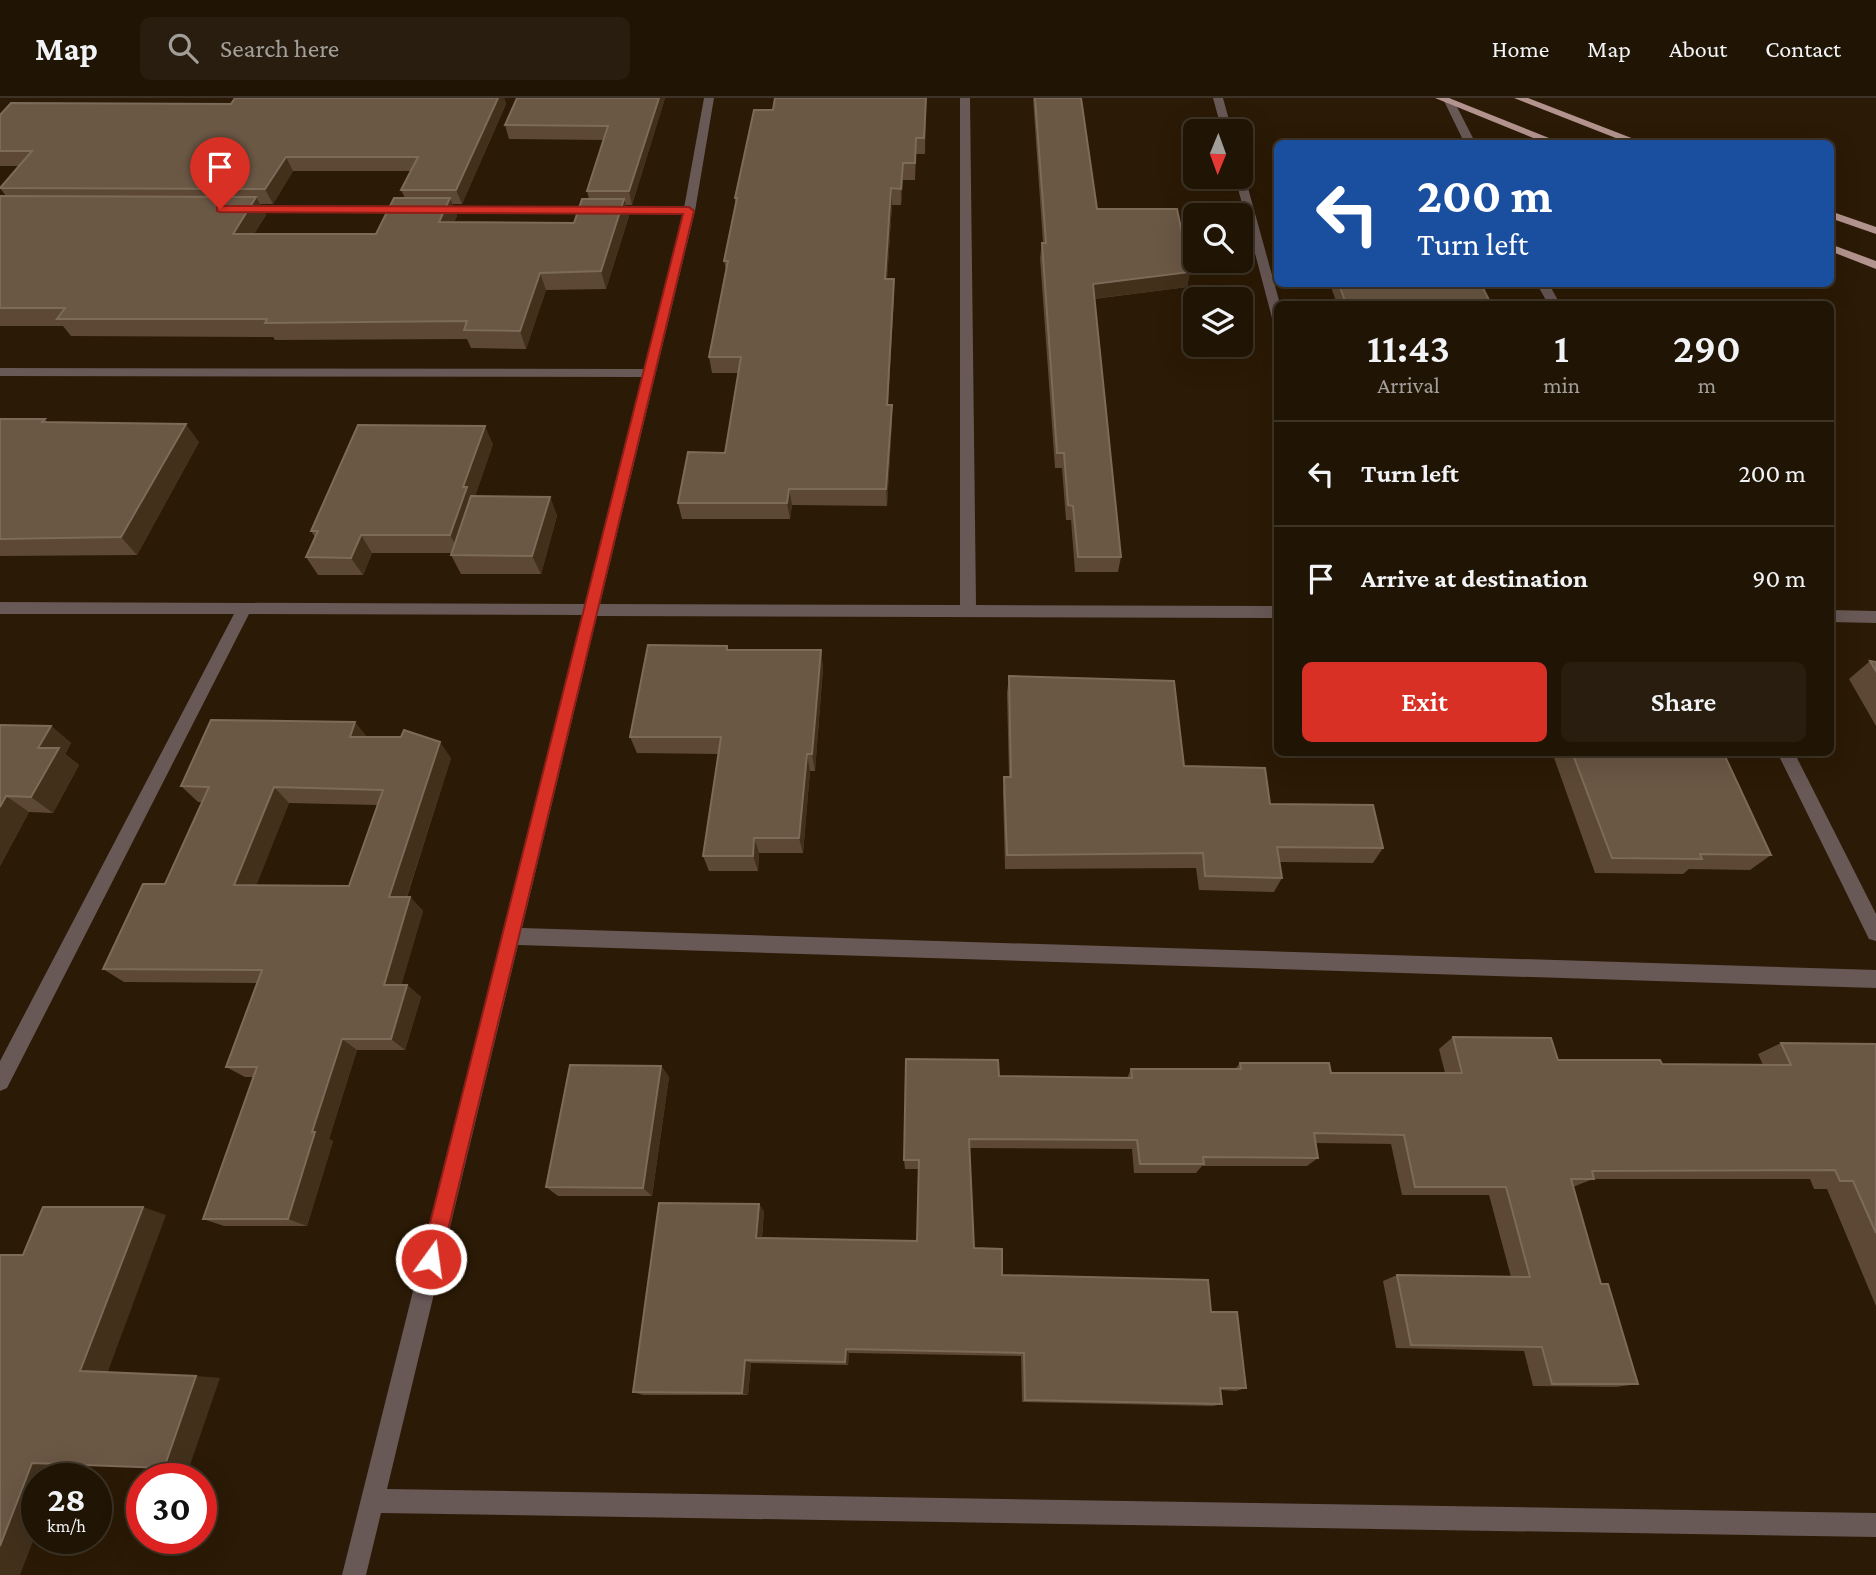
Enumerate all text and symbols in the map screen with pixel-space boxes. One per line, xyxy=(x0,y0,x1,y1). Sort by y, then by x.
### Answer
search box xyxy=(140,17,630,80)
icon: search xyxy=(164,29,202,67)
text: Map xyxy=(35,30,98,67)
text: Search here xyxy=(220,34,339,63)
text: Home xyxy=(1492,35,1549,62)
text: Map xyxy=(1587,35,1631,62)
text: About xyxy=(1669,35,1727,62)
text: Contact xyxy=(1765,35,1841,62)
north arrow xyxy=(1183,119,1253,189)
map controls xyxy=(1183,119,1253,357)
pin xyxy=(190,137,250,209)
icon: arrive xyxy=(201,148,239,186)
icon: left xyxy=(1302,168,1393,259)
text: 200 m xyxy=(1417,168,1552,223)
button: search xyxy=(1183,203,1253,273)
text: Turn left xyxy=(1417,226,1528,262)
button: layers xyxy=(1183,287,1253,357)
text: 11:43 xyxy=(1367,324,1450,371)
text: 1 xyxy=(1554,324,1569,371)
text: 290 xyxy=(1673,324,1741,371)
text: Arrival xyxy=(1377,372,1440,398)
text: min xyxy=(1543,372,1580,398)
text: m xyxy=(1698,372,1716,398)
icon: left xyxy=(1302,455,1340,493)
text: Turn left xyxy=(1361,459,1459,488)
text: 200 m xyxy=(1738,459,1806,488)
icon: arrive xyxy=(1302,560,1340,598)
text: Arrive at destination xyxy=(1361,564,1588,593)
text: 90 m xyxy=(1752,564,1806,593)
button: Exit xyxy=(1302,662,1547,742)
button: Share xyxy=(1561,662,1806,742)
position arrow xyxy=(394,1222,468,1296)
speed limit sign: 30 xyxy=(126,1463,217,1554)
text: 28 xyxy=(47,1480,86,1519)
text: km/h xyxy=(47,1516,86,1536)

